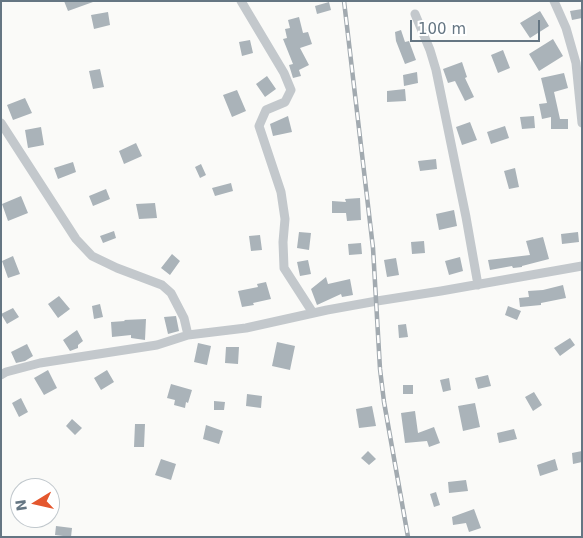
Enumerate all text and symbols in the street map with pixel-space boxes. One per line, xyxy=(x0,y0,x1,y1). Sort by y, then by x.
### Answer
scale bar xyxy=(413,10,543,42)
text: 100 m xyxy=(418,20,466,38)
north arrow xyxy=(10,478,60,528)
text: N xyxy=(12,498,30,512)

